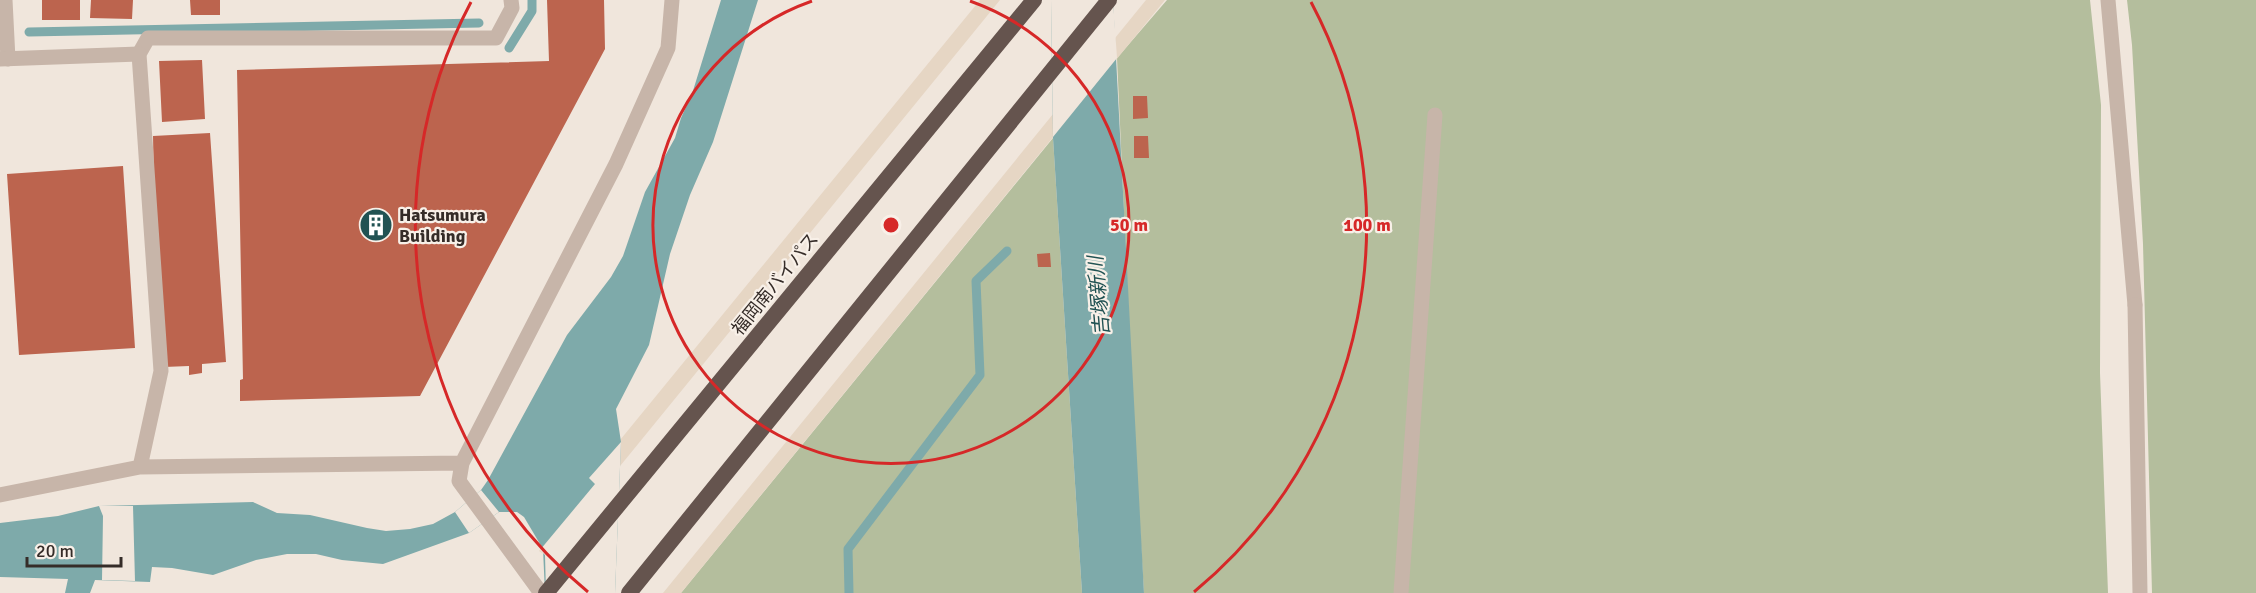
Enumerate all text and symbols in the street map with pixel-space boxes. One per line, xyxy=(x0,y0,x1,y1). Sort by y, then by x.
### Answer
place label: Hatsumura Building xyxy=(399,204,486,247)
building icon: Hatsumura Building xyxy=(358,207,394,243)
text: 50 m xyxy=(1110,214,1148,236)
text: 100 m xyxy=(1343,214,1391,236)
centre of rings xyxy=(881,215,901,235)
street label: 福岡南バイパス xyxy=(727,228,823,340)
water label: 吉塚新川 xyxy=(1083,253,1115,337)
scale bar xyxy=(27,530,122,568)
text: 20 m xyxy=(36,540,74,562)

